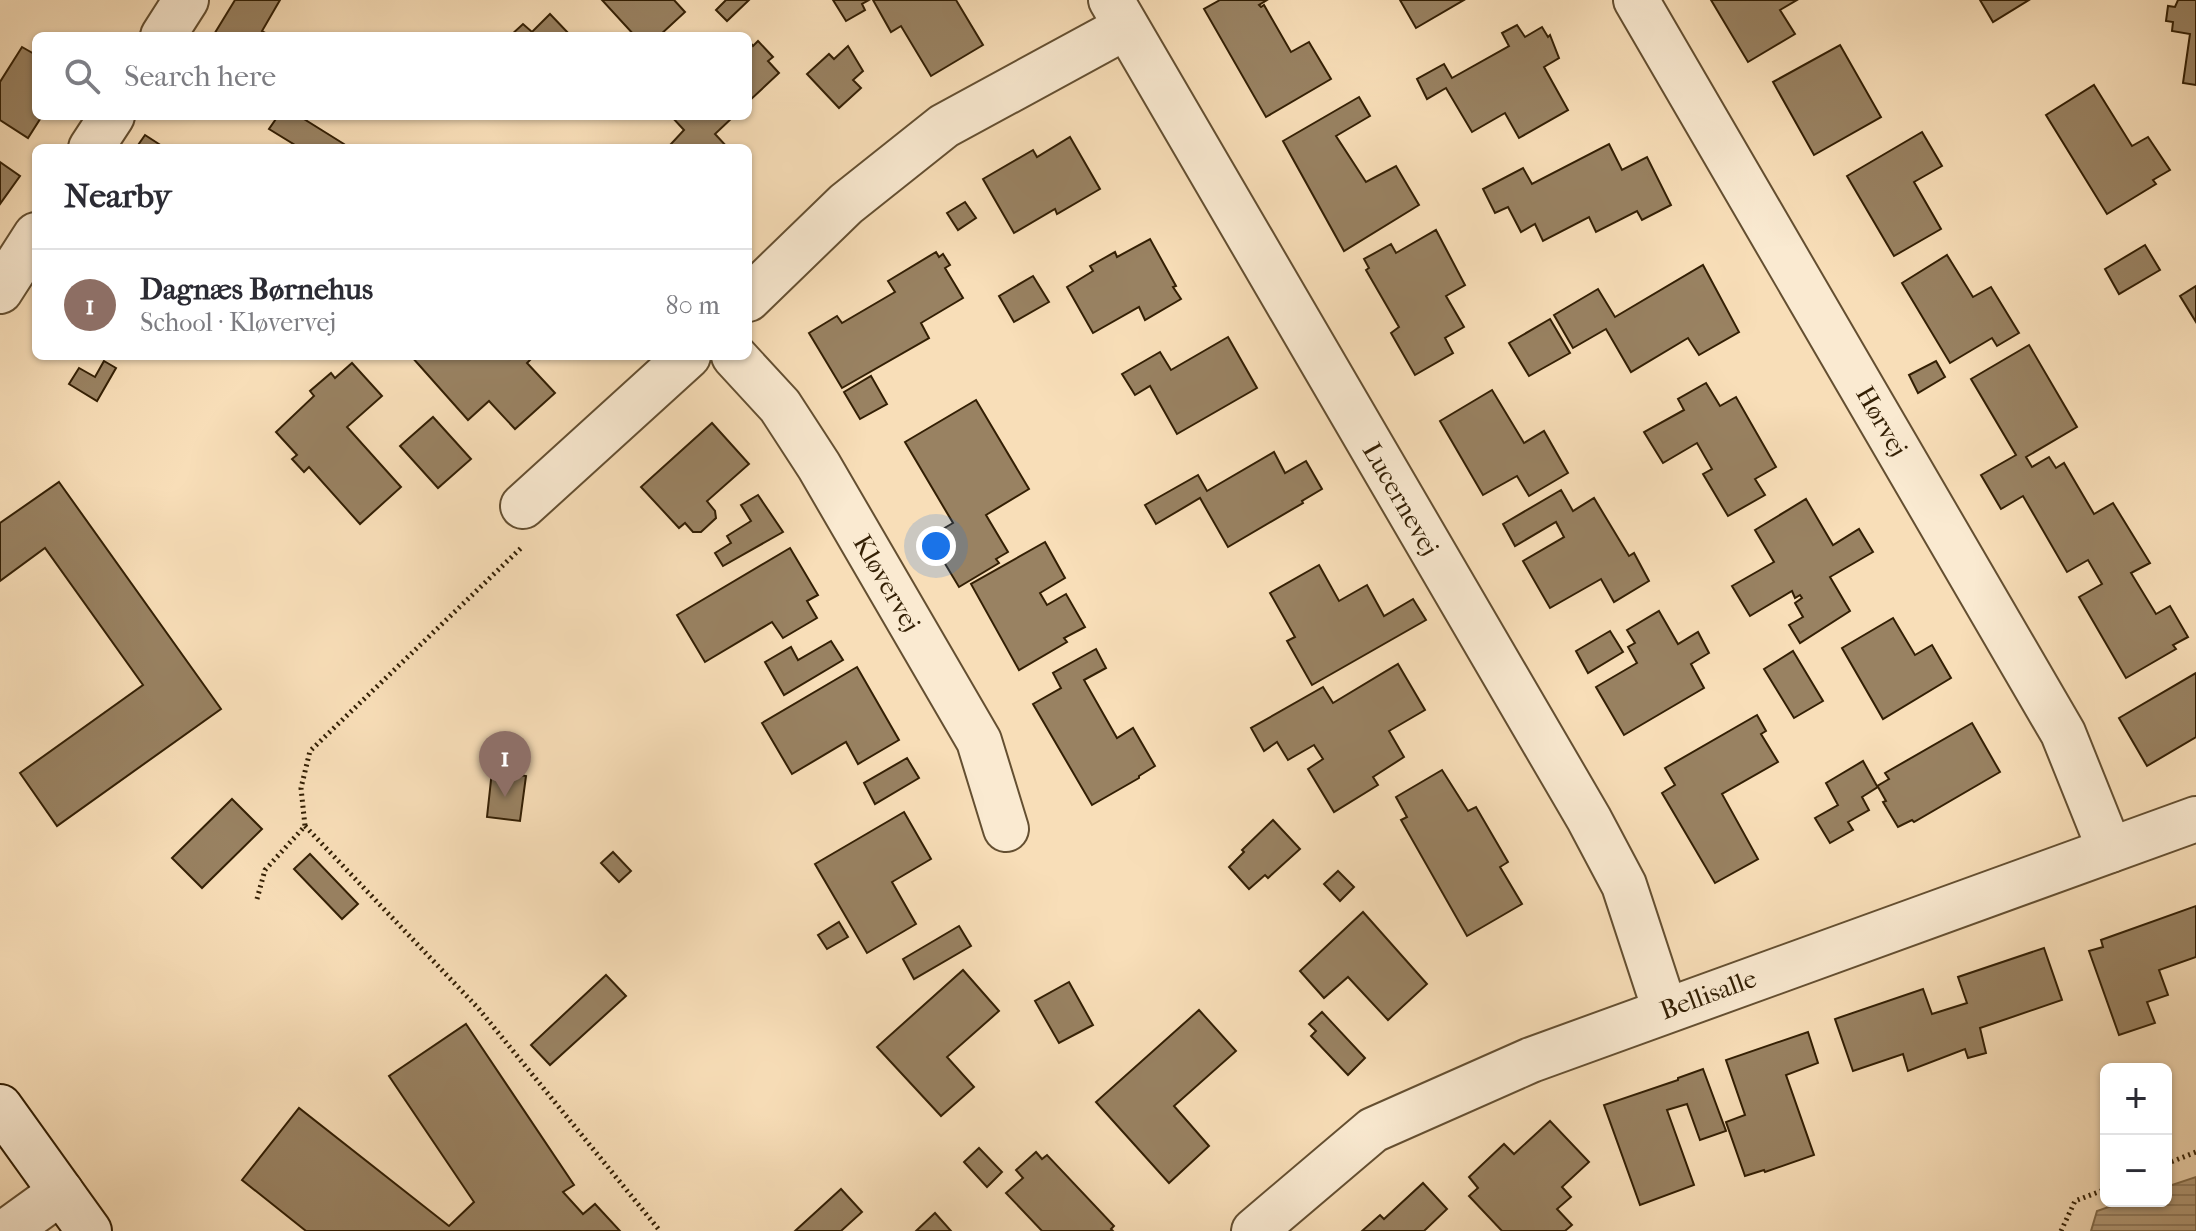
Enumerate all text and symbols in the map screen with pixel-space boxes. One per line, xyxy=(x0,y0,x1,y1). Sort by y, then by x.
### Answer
search box xyxy=(32,32,752,120)
icon: search xyxy=(60,54,104,98)
text: Search here xyxy=(124,59,276,94)
text: Nearby xyxy=(64,176,171,216)
text: Dagnæs Børnehus xyxy=(140,272,373,307)
text: 1 xyxy=(85,290,95,321)
text: 80 m xyxy=(665,290,720,321)
text: School · Kløvervej xyxy=(140,307,336,338)
street label: Hørvej xyxy=(1849,380,1914,462)
street label: Lucernevej xyxy=(1356,437,1445,561)
your location xyxy=(916,526,956,566)
street label: Kløvervej xyxy=(846,529,927,637)
pin: 1 xyxy=(479,731,531,797)
street label: Bellisalle xyxy=(1656,963,1761,1026)
map controls xyxy=(2100,1063,2172,1207)
button: + xyxy=(2100,1063,2172,1135)
button: − xyxy=(2100,1135,2172,1207)

